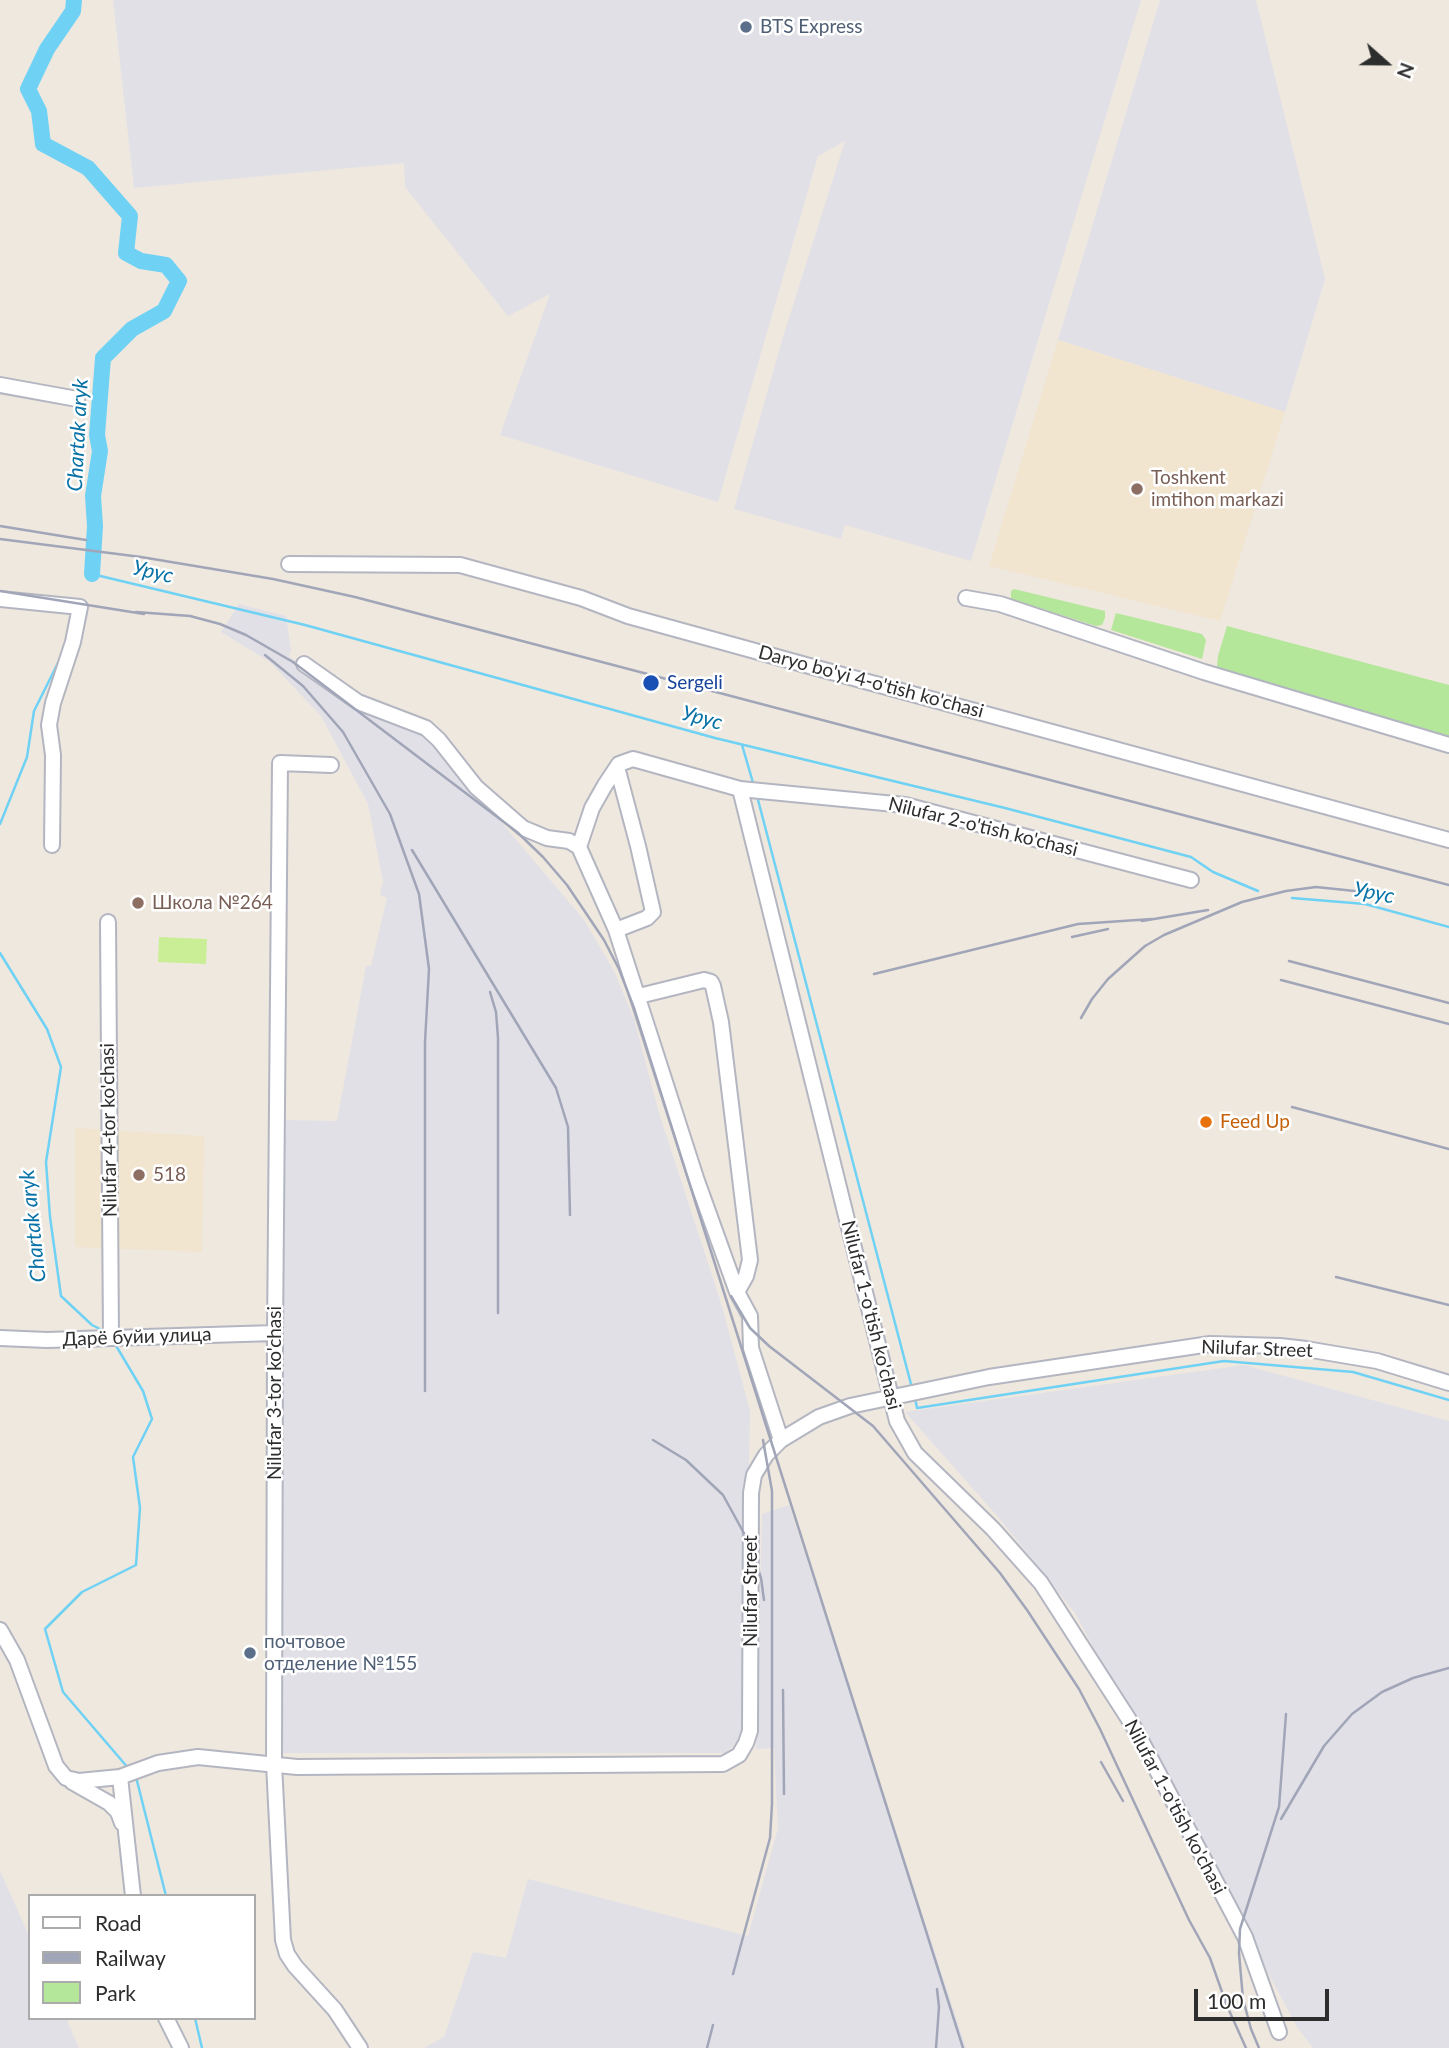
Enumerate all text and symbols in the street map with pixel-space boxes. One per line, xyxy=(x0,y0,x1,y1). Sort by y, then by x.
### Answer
place label: BTS Express xyxy=(760,16,862,38)
marker: BTS Express xyxy=(738,19,754,35)
north arrow xyxy=(1351,28,1421,98)
text: N xyxy=(1393,60,1419,82)
water label: Chartak aryk xyxy=(62,378,94,492)
place label: Toshkent imtihon markazi xyxy=(1151,467,1284,511)
marker: Toshkent imtihon markazi xyxy=(1129,481,1145,497)
water label: Урус xyxy=(130,555,176,589)
street label: Daryo bo'yi 4-o'tish ko'chasi xyxy=(756,641,986,723)
place label: Sergeli xyxy=(667,672,723,694)
marker: Sergeli xyxy=(641,673,661,693)
water label: Урус xyxy=(679,701,725,735)
street label: Nilufar 2-o'tish ko'chasi xyxy=(886,792,1080,862)
water label: Урус xyxy=(1351,877,1397,909)
place label: Школа №264 xyxy=(152,892,273,914)
marker: Школа №264 xyxy=(130,895,146,911)
street label: Nilufar 4-tor ko'chasi xyxy=(96,1043,122,1217)
place label: Feed Up xyxy=(1220,1111,1290,1133)
marker: Feed Up xyxy=(1198,1114,1214,1130)
place label: 518 xyxy=(153,1164,186,1186)
marker: 518 xyxy=(131,1167,147,1183)
water label: Chartak aryk xyxy=(15,1169,51,1283)
street label: Nilufar 1-o'tish ko'chasi xyxy=(836,1218,906,1412)
street label: Nilufar 3-tor ko'chasi xyxy=(264,1306,286,1480)
street label: Дарё буйи улица xyxy=(62,1323,212,1351)
street label: Nilufar Street xyxy=(1201,1336,1313,1362)
street label: Nilufar Street xyxy=(740,1535,762,1647)
place label: почтовое отделение №155 xyxy=(264,1631,417,1675)
marker: почтовое отделение №155 xyxy=(242,1645,258,1661)
street label: Nilufar 1-o'tish ko'chasi xyxy=(1119,1716,1231,1898)
legend xyxy=(28,1894,256,2020)
text: Road xyxy=(95,1910,142,1935)
text: Railway xyxy=(95,1945,166,1970)
scale bar xyxy=(1197,1974,1332,2018)
text: Park xyxy=(95,1980,136,2005)
text: 100 m xyxy=(1207,1988,1266,2013)

